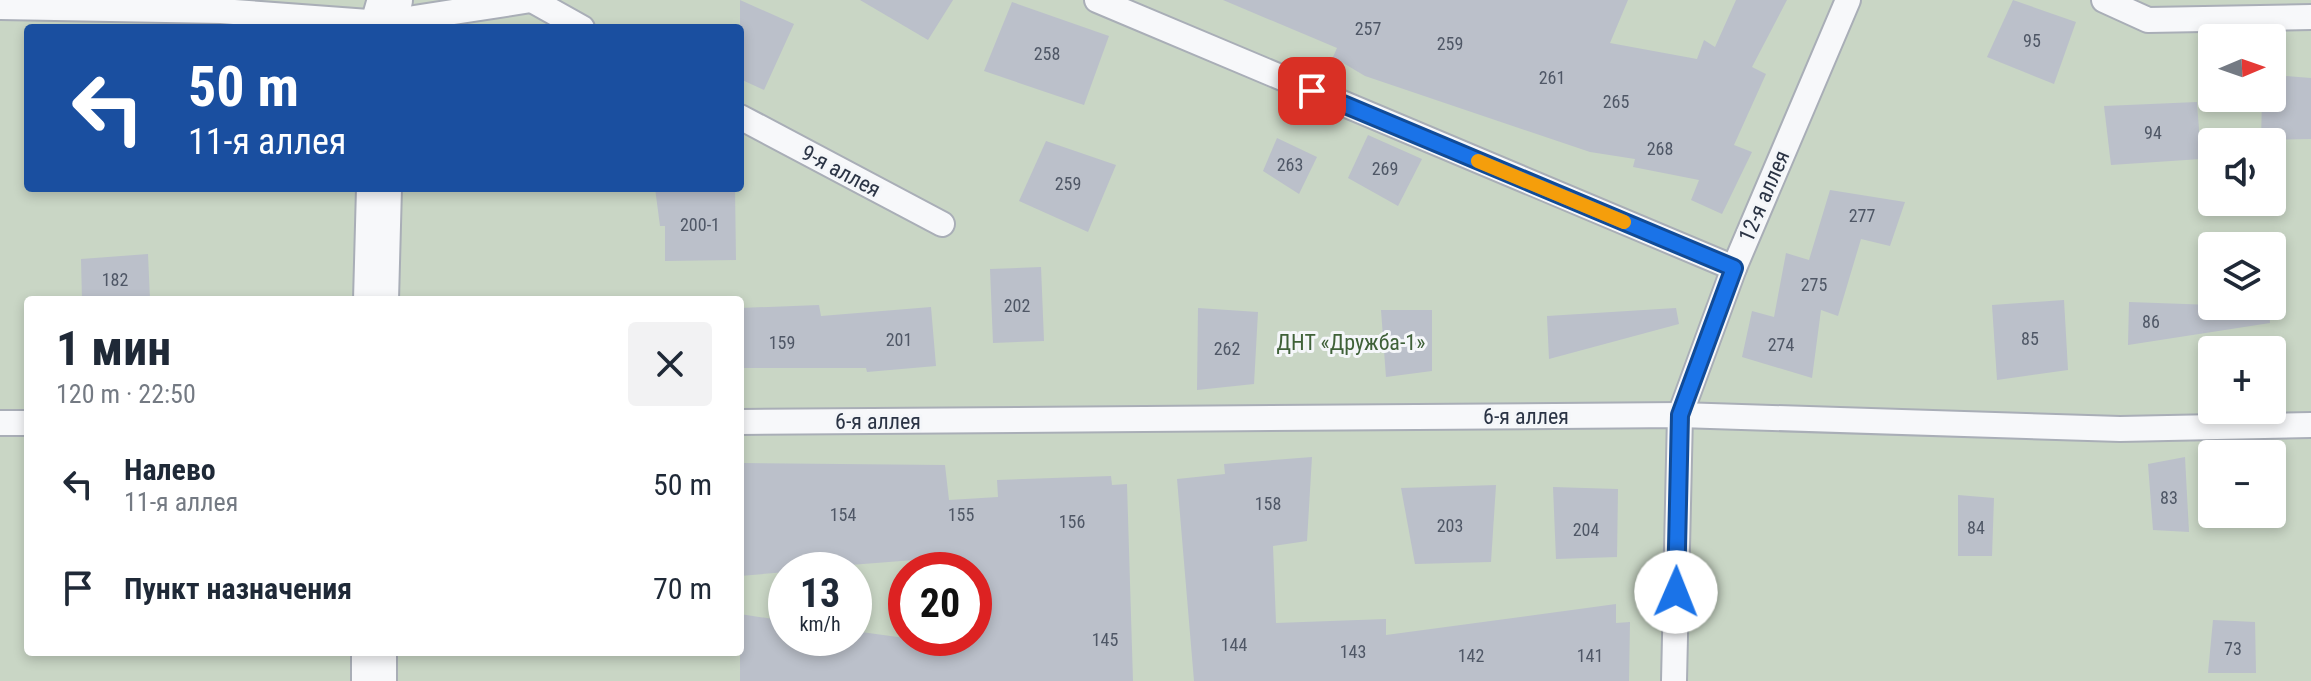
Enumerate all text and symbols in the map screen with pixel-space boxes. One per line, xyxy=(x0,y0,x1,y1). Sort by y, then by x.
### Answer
house number: 257 xyxy=(1355,18,1381,39)
north arrow xyxy=(2198,24,2286,112)
map controls xyxy=(2198,24,2286,528)
house number: 95 xyxy=(2023,30,2041,51)
house number: 259 xyxy=(1437,33,1463,54)
house number: 258 xyxy=(1034,43,1060,64)
text: 50 m xyxy=(188,54,299,120)
icon: left xyxy=(56,56,160,160)
pin xyxy=(1278,57,1346,125)
house number: 261 xyxy=(1539,67,1565,88)
icon: arrive xyxy=(1290,69,1334,113)
house number: 265 xyxy=(1603,91,1629,112)
text: 11-я аллея xyxy=(188,121,346,163)
house number: 94 xyxy=(2144,122,2162,143)
button: sound xyxy=(2198,128,2286,216)
house number: 268 xyxy=(1647,138,1673,159)
street label: 9-я аллея xyxy=(797,140,885,202)
street label: 12-я аллея xyxy=(1734,147,1794,245)
house number: 263 xyxy=(1277,154,1303,175)
house number: 269 xyxy=(1372,158,1398,179)
house number: 259 xyxy=(1055,173,1081,194)
house number: 277 xyxy=(1849,205,1875,226)
house number: 200-1 xyxy=(680,214,720,235)
button: layers xyxy=(2198,232,2286,320)
house number: 182 xyxy=(102,269,128,290)
house number: 275 xyxy=(1801,274,1827,295)
house number: 202 xyxy=(1004,295,1030,316)
house number: 86 xyxy=(2142,311,2160,332)
text: 1 мин xyxy=(56,320,171,377)
button: close xyxy=(628,322,712,406)
house number: 85 xyxy=(2021,328,2039,349)
house number: 201 xyxy=(886,329,912,350)
park label: ДНТ «Дружба-1» xyxy=(1277,330,1425,355)
house number: 159 xyxy=(769,332,795,353)
house number: 274 xyxy=(1768,334,1794,355)
button: + xyxy=(2198,336,2286,424)
house number: 262 xyxy=(1214,338,1240,359)
text: 120 m · 22:50 xyxy=(56,379,196,409)
street label: 6-я аллея xyxy=(1483,404,1569,429)
street label: 6-я аллея xyxy=(835,409,921,434)
button: − xyxy=(2198,440,2286,528)
text: Налево xyxy=(124,452,216,487)
icon: left xyxy=(56,462,100,506)
text: 50 m xyxy=(653,467,712,502)
text: 11-я аллея xyxy=(124,487,238,517)
house number: 83 xyxy=(2160,487,2178,508)
house number: 158 xyxy=(1255,493,1281,514)
house number: 154 xyxy=(830,504,856,525)
house number: 155 xyxy=(948,504,974,525)
house number: 156 xyxy=(1059,511,1085,532)
house number: 203 xyxy=(1437,515,1463,536)
house number: 84 xyxy=(1967,517,1985,538)
house number: 204 xyxy=(1573,519,1599,540)
position arrow xyxy=(1634,550,1718,634)
speed limit sign: 20 xyxy=(888,552,992,656)
icon: arrive xyxy=(56,566,100,610)
text: 13 xyxy=(800,570,840,617)
text: Пункт назначения xyxy=(124,571,352,606)
text: 70 m xyxy=(653,571,712,606)
text: km/h xyxy=(799,612,841,636)
house number: 145 xyxy=(1092,629,1118,650)
house number: 144 xyxy=(1221,634,1247,655)
house number: 73 xyxy=(2224,638,2242,659)
house number: 143 xyxy=(1340,641,1366,662)
house number: 142 xyxy=(1458,645,1484,666)
house number: 141 xyxy=(1577,645,1603,666)

